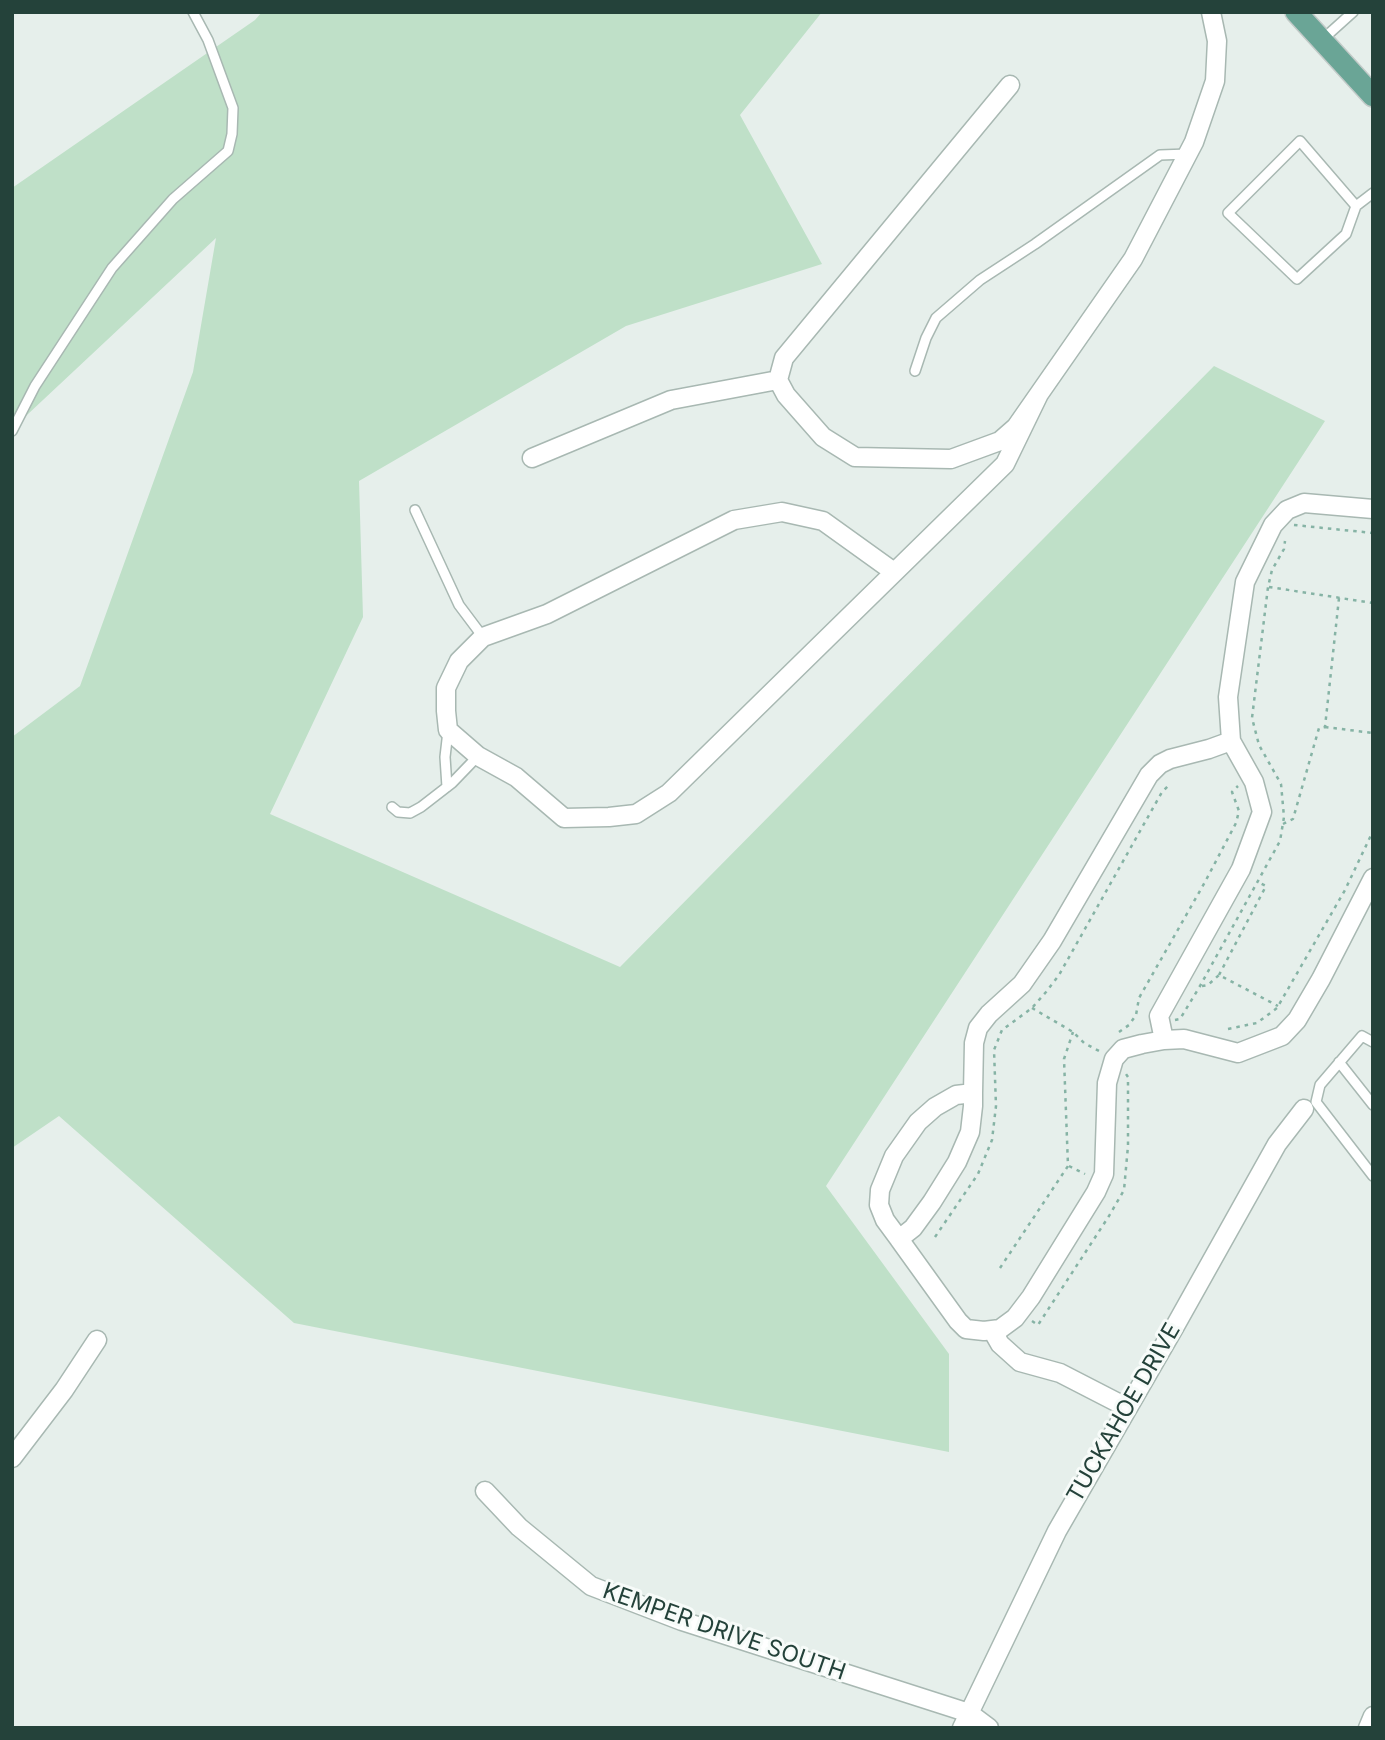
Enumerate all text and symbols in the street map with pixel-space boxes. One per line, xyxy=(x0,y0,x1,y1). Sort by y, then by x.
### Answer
street label: TUCKAHOE DRIVE xyxy=(1061,1318,1187,1508)
street label: KEMPER DRIVE SOUTH xyxy=(599,1577,849,1687)

